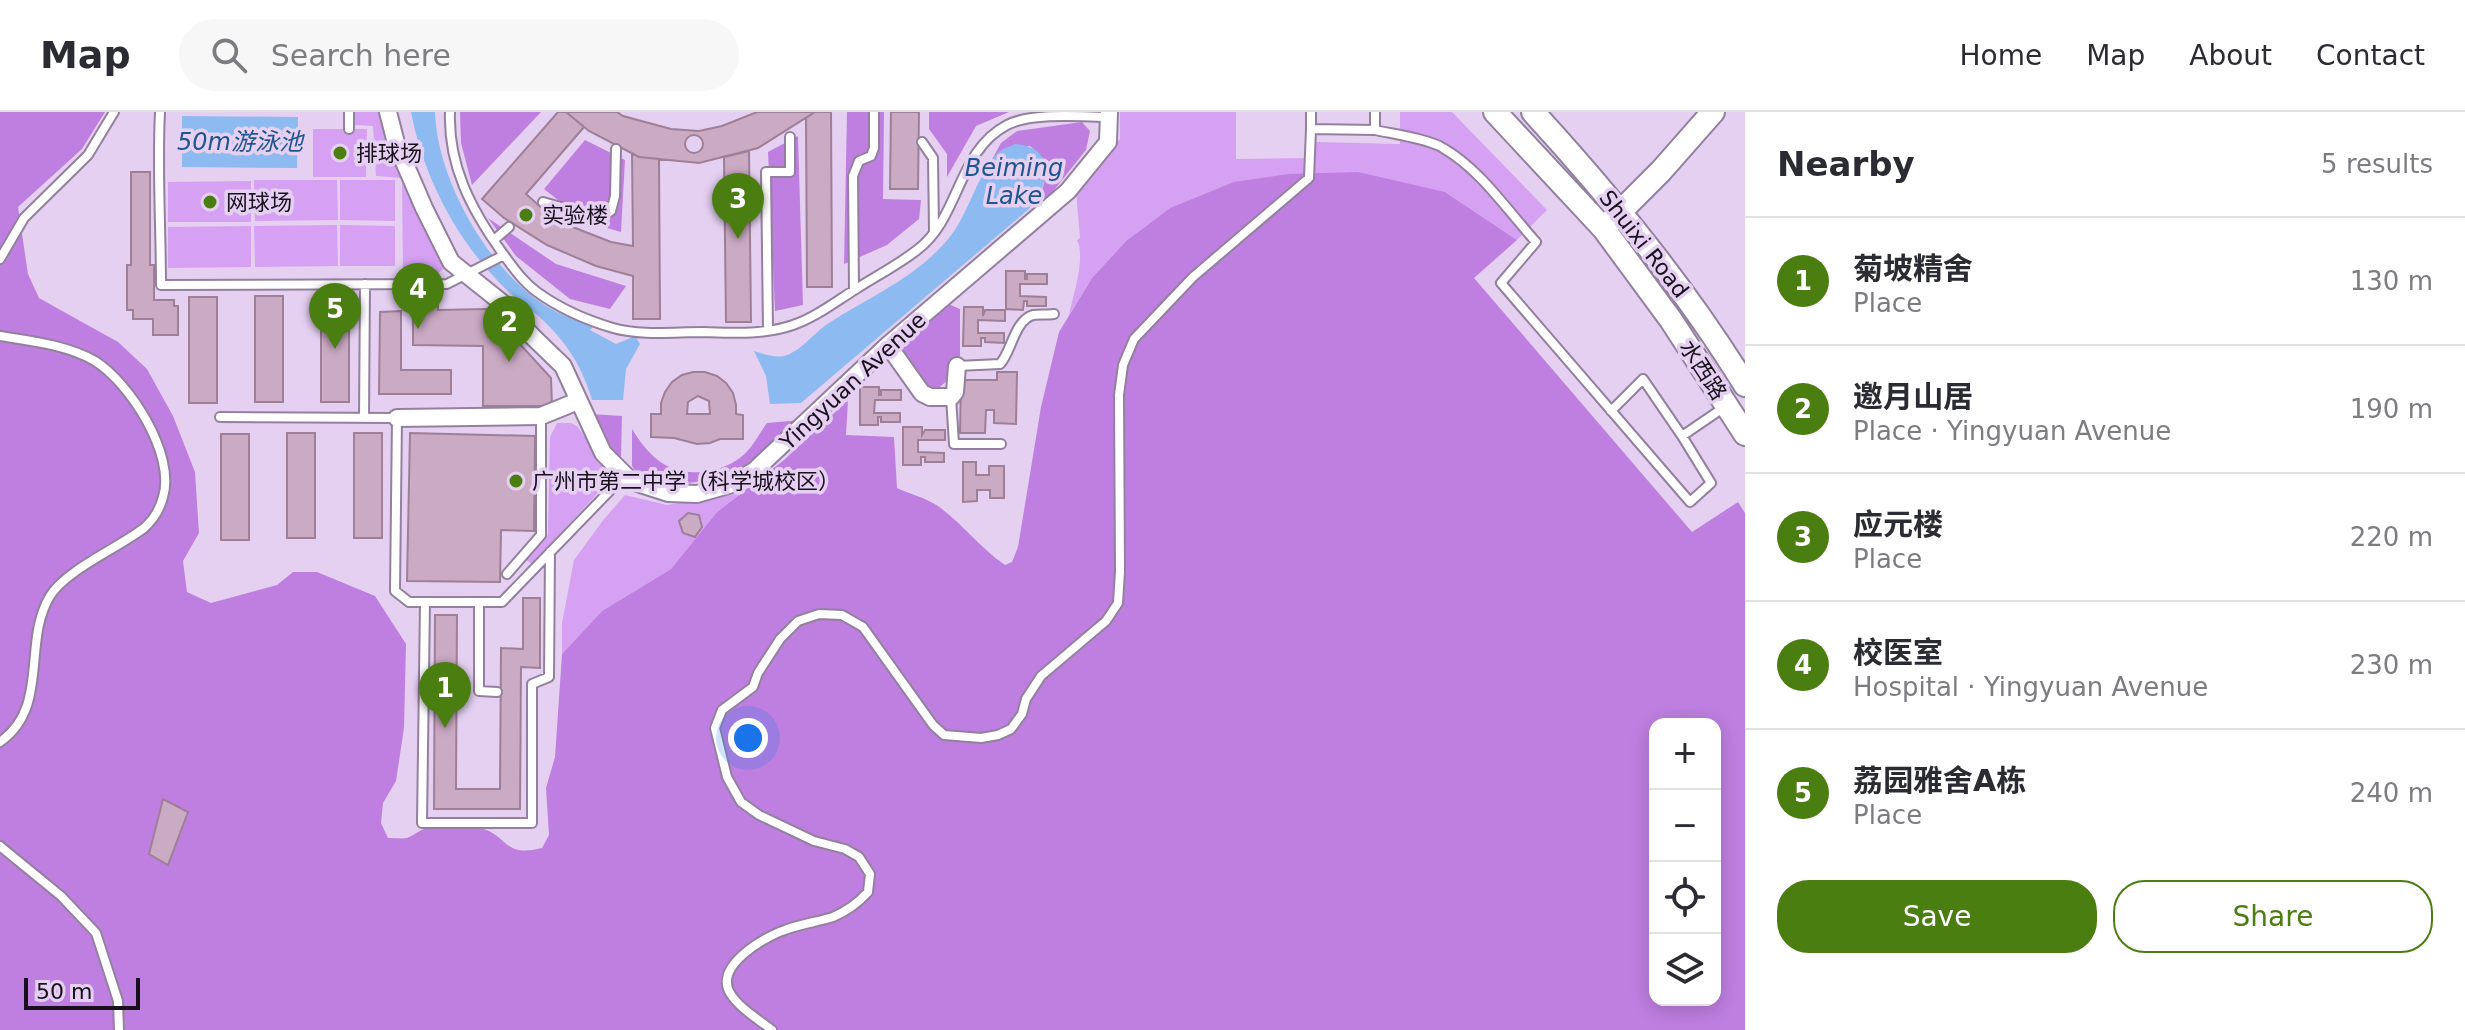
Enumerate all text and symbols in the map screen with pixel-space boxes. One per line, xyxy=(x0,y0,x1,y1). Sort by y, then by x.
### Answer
search box xyxy=(179,19,739,91)
text: Map xyxy=(40,33,131,77)
icon: search xyxy=(207,33,251,77)
text: Search here xyxy=(271,38,451,73)
text: Home xyxy=(1959,39,2042,72)
text: Map xyxy=(2086,39,2145,72)
text: About xyxy=(2189,39,2272,72)
text: Contact xyxy=(2316,39,2425,72)
water label: 50m游泳池 xyxy=(177,128,305,156)
place label: 排球场 xyxy=(356,141,422,166)
marker: 排球场 xyxy=(331,144,349,162)
text: Nearby xyxy=(1777,144,1915,184)
text: 5 results xyxy=(2321,149,2433,179)
water label: Beiming Lake xyxy=(965,154,1063,210)
pin: 3 xyxy=(712,173,764,239)
street label: Shuixi Road xyxy=(1594,185,1694,303)
place label: 网球场 xyxy=(226,190,292,215)
marker: 网球场 xyxy=(201,193,219,211)
place label: 实验楼 xyxy=(542,203,608,228)
marker: 实验楼 xyxy=(517,206,535,224)
text: 菊坡精舍 xyxy=(1853,251,1973,286)
pin: 4 xyxy=(392,263,444,329)
text: 1 xyxy=(1794,266,1812,296)
text: 130 m xyxy=(2350,266,2433,296)
pin: 5 xyxy=(309,283,361,349)
text: Place xyxy=(1853,288,1922,318)
pin: 2 xyxy=(483,296,535,362)
street label: Yingyuan Avenue xyxy=(774,307,931,456)
street label: 水西路 xyxy=(1675,336,1731,404)
text: 邀月山居 xyxy=(1853,379,1973,414)
text: 2 xyxy=(1794,394,1812,424)
text: 190 m xyxy=(2350,394,2433,424)
text: Place · Yingyuan Avenue xyxy=(1853,416,2171,446)
place label: 广州市第二中学（科学城校区） xyxy=(532,469,840,494)
marker: 广州市第二中学（科学城校区） xyxy=(507,472,525,490)
text: 应元楼 xyxy=(1853,507,1943,542)
text: 3 xyxy=(1794,522,1812,552)
text: 220 m xyxy=(2350,522,2433,552)
text: Place xyxy=(1853,544,1922,574)
text: 校医室 xyxy=(1853,635,1943,670)
text: 4 xyxy=(1794,650,1812,680)
text: 230 m xyxy=(2350,650,2433,680)
pin: 1 xyxy=(419,662,471,728)
text: Hospital · Yingyuan Avenue xyxy=(1853,672,2208,702)
your location xyxy=(728,718,768,758)
map controls xyxy=(1649,718,1721,1006)
button: + xyxy=(1649,718,1721,790)
text: 荔园雅舍A栋 xyxy=(1853,763,2026,798)
text: 5 xyxy=(1794,778,1812,808)
text: 240 m xyxy=(2350,778,2433,808)
button: − xyxy=(1649,790,1721,862)
text: Place xyxy=(1853,800,1922,830)
button: locate xyxy=(1649,862,1721,934)
button: Save xyxy=(1777,880,2097,953)
button: Share xyxy=(2113,880,2433,953)
button: layers xyxy=(1649,934,1721,1006)
scale bar xyxy=(24,974,140,1010)
text: 50 m xyxy=(36,979,92,1004)

